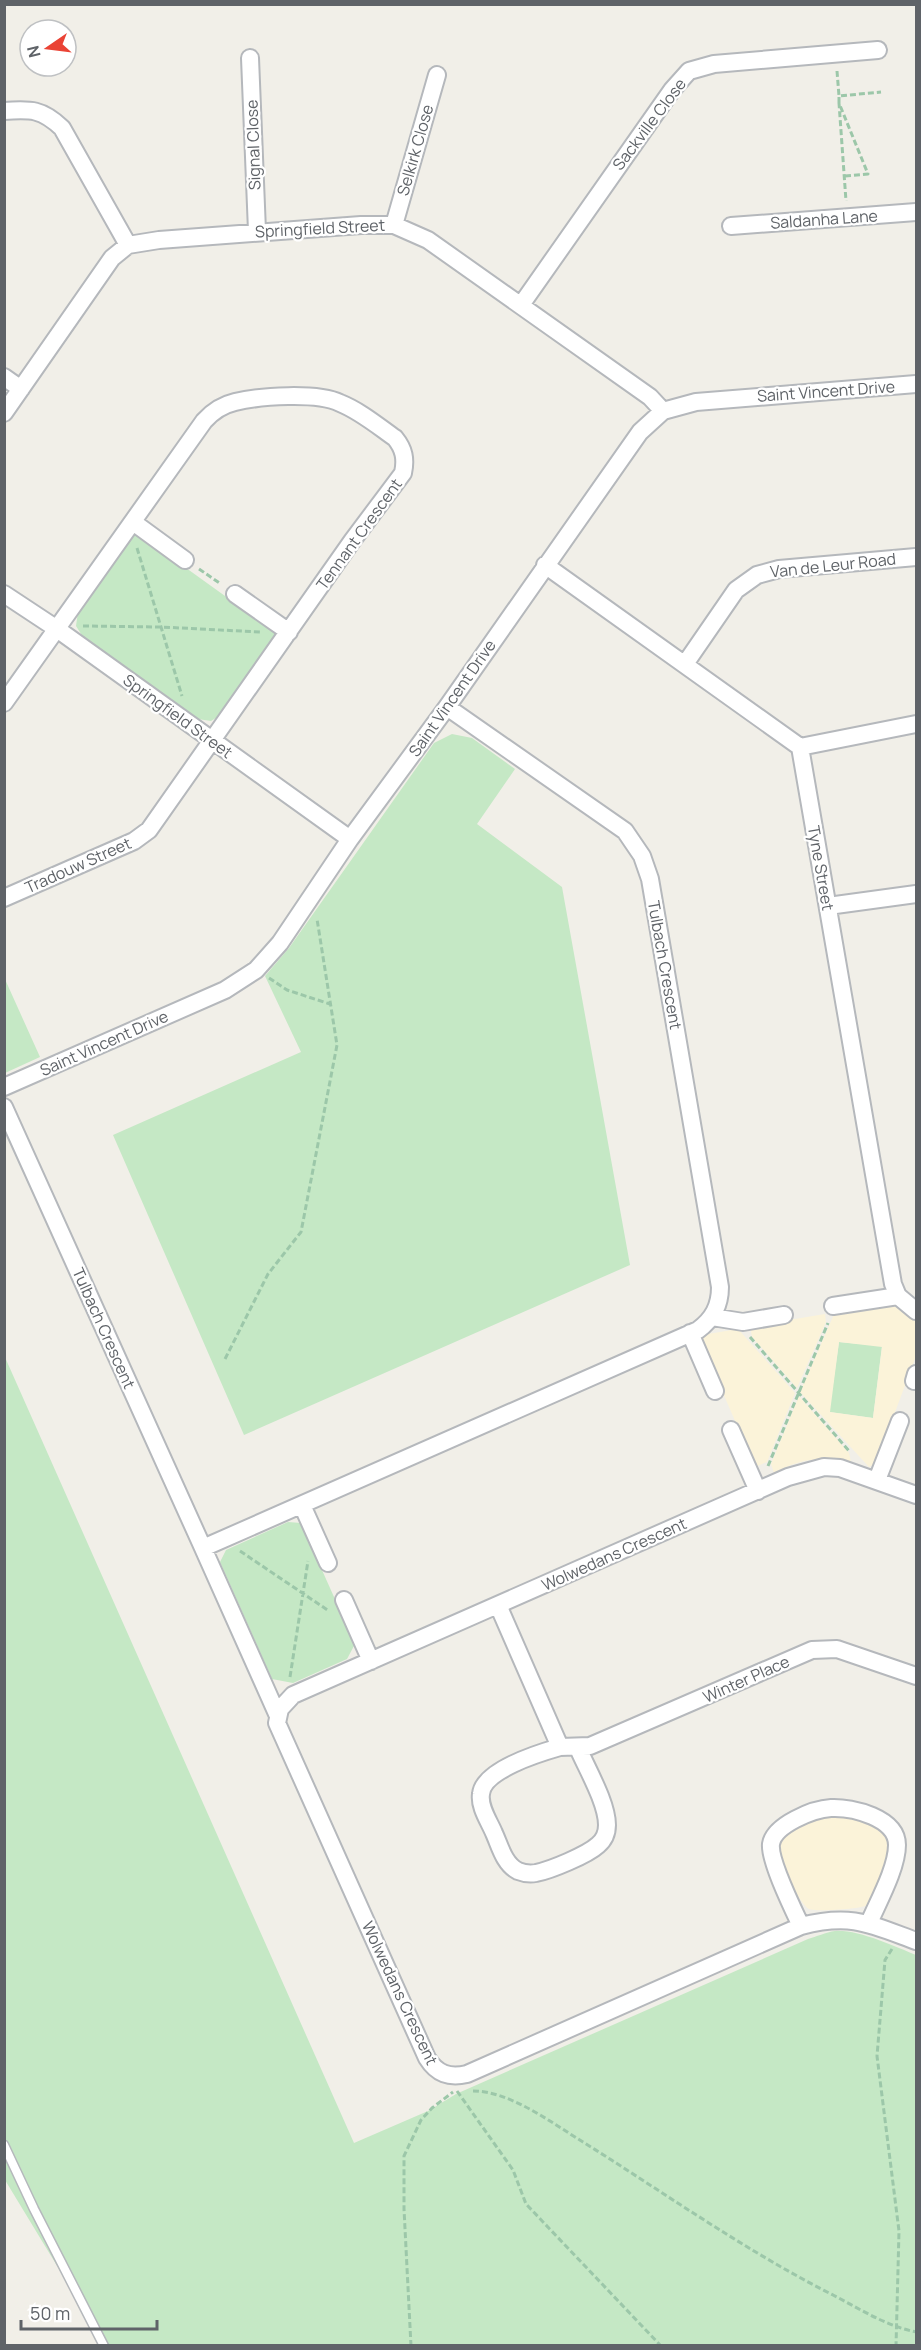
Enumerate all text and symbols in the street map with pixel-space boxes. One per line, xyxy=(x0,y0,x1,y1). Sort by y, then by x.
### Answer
north arrow xyxy=(18,18,78,78)
text: N xyxy=(21,43,46,60)
street label: Sackville Close xyxy=(607,74,691,174)
street label: Signal Close xyxy=(240,99,266,191)
street label: Selkirk Close xyxy=(391,102,439,198)
street label: Saldanha Lane xyxy=(769,204,879,234)
street label: Springfield Street xyxy=(254,214,386,242)
street label: Saint Vincent Drive xyxy=(756,375,896,407)
street label: Tennant Crescent xyxy=(311,474,407,594)
street label: Van de Leur Road xyxy=(769,547,897,583)
street label: Saint Vincent Drive xyxy=(403,635,501,761)
street label: Springfield Street xyxy=(119,669,237,763)
street label: Tyne Street xyxy=(803,824,839,912)
street label: Tradouw Street xyxy=(21,832,135,898)
street label: Tulbach Crescent xyxy=(643,899,687,1031)
street label: Saint Vincent Drive xyxy=(36,1005,172,1081)
street label: Tulbach Crescent xyxy=(67,1264,141,1392)
street label: Wolwedans Crescent xyxy=(538,1512,690,1596)
street label: Winter Place xyxy=(699,1650,793,1708)
street label: Wolwedans Crescent xyxy=(357,1917,443,2069)
scale bar xyxy=(21,2293,158,2331)
text: 50 m xyxy=(30,2301,70,2325)

